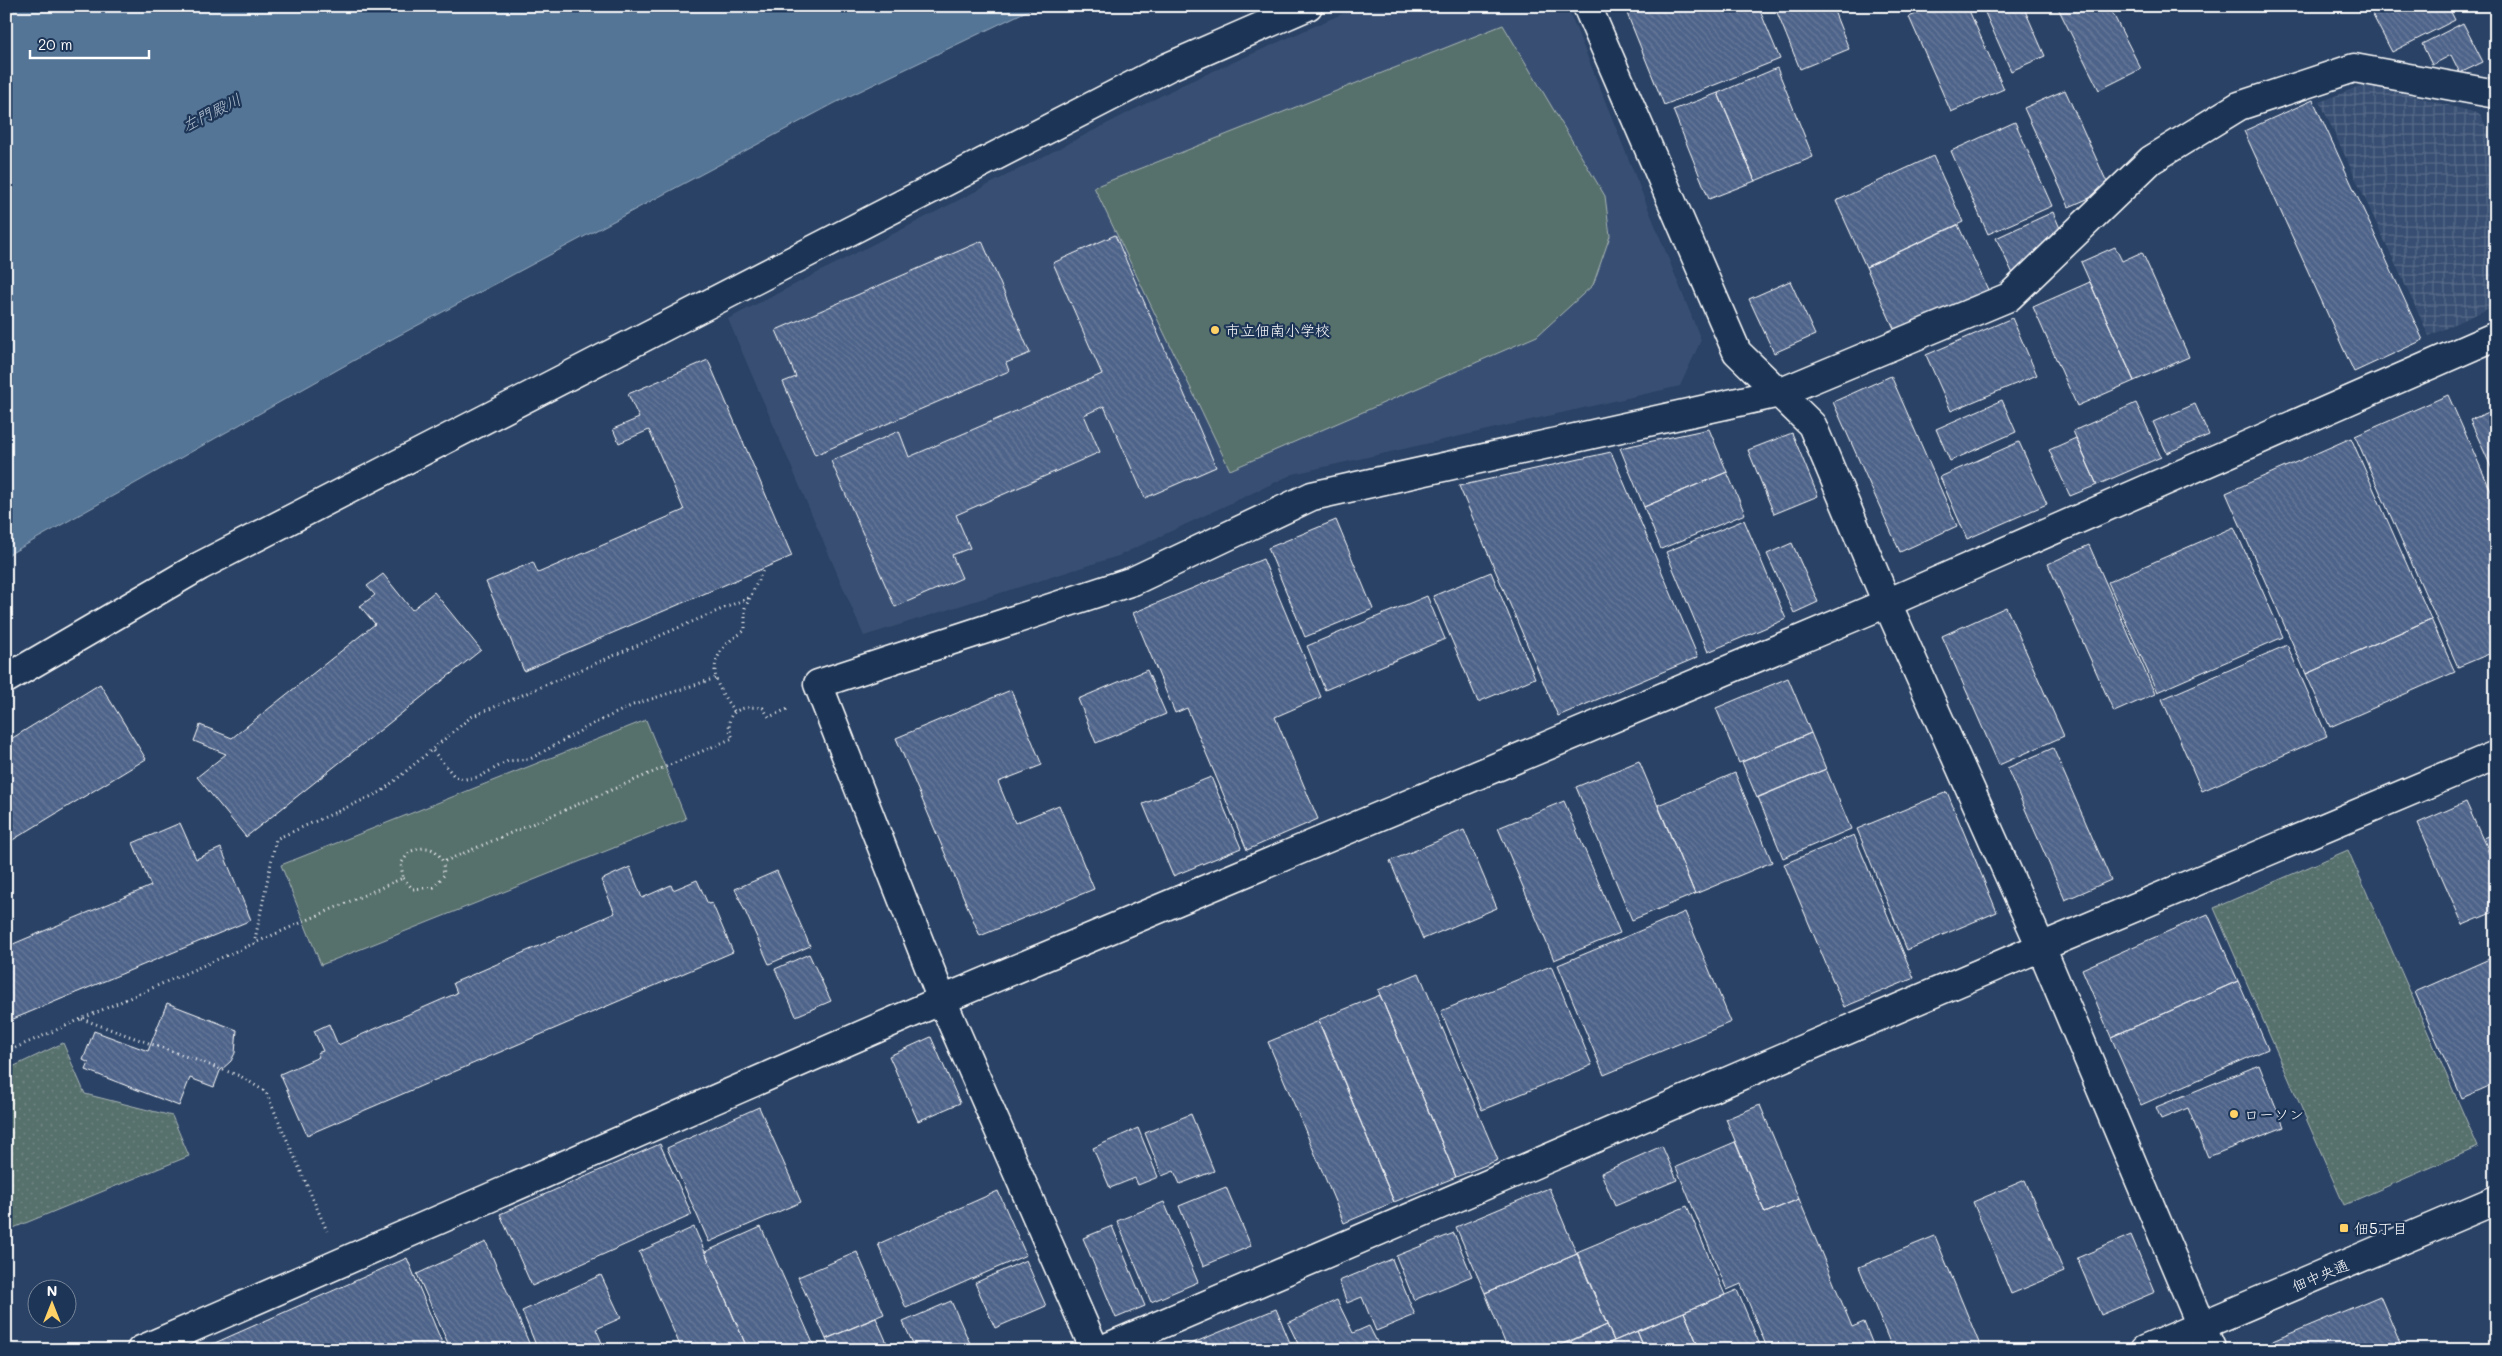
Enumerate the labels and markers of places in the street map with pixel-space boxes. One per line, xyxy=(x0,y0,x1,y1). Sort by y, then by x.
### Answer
place label: 市立佃南小学校 xyxy=(1225,320,1330,340)
marker: 市立佃南小学校 xyxy=(1209,324,1221,336)
place label: ローソン xyxy=(2244,1104,2304,1124)
marker: ローソン xyxy=(2228,1108,2240,1120)
place label: 佃5丁目 xyxy=(2354,1218,2408,1238)
marker: 佃5丁目 xyxy=(2338,1222,2350,1234)

